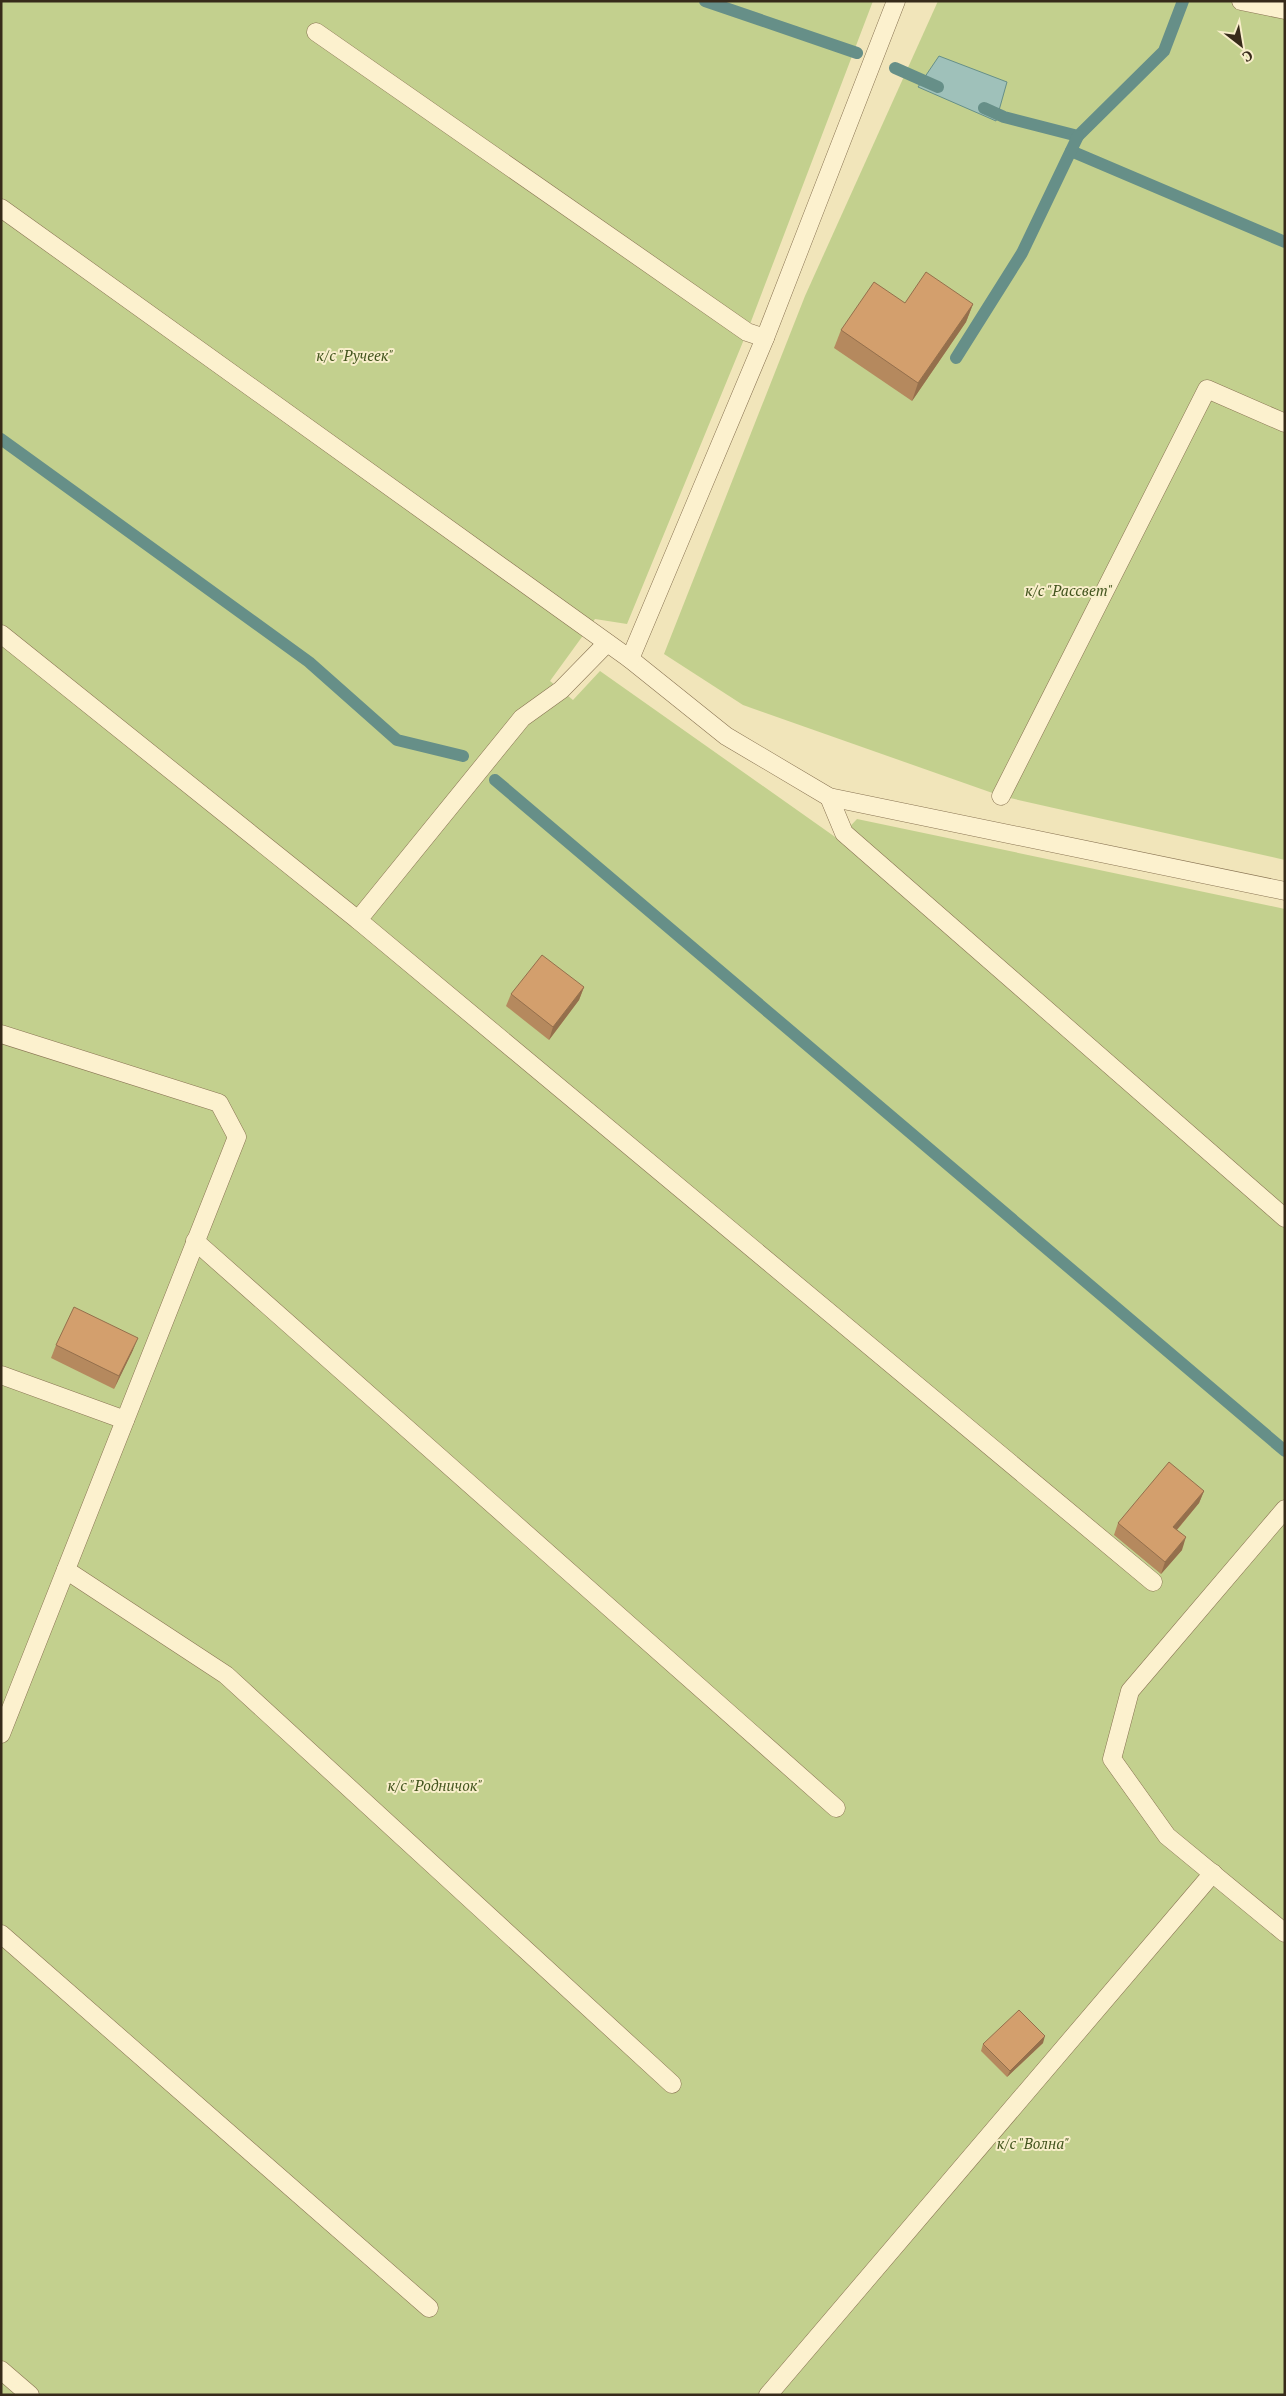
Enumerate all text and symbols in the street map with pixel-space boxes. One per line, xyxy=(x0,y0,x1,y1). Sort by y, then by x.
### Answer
north arrow xyxy=(1216,20,1266,70)
text: С xyxy=(1239,46,1257,67)
park label: к/с "Ручеек" xyxy=(316,345,394,365)
park label: к/с "Рассвет" xyxy=(1025,580,1113,600)
park label: к/с "Родничок" xyxy=(387,1775,483,1795)
park label: к/с "Волна" xyxy=(997,2133,1069,2153)

